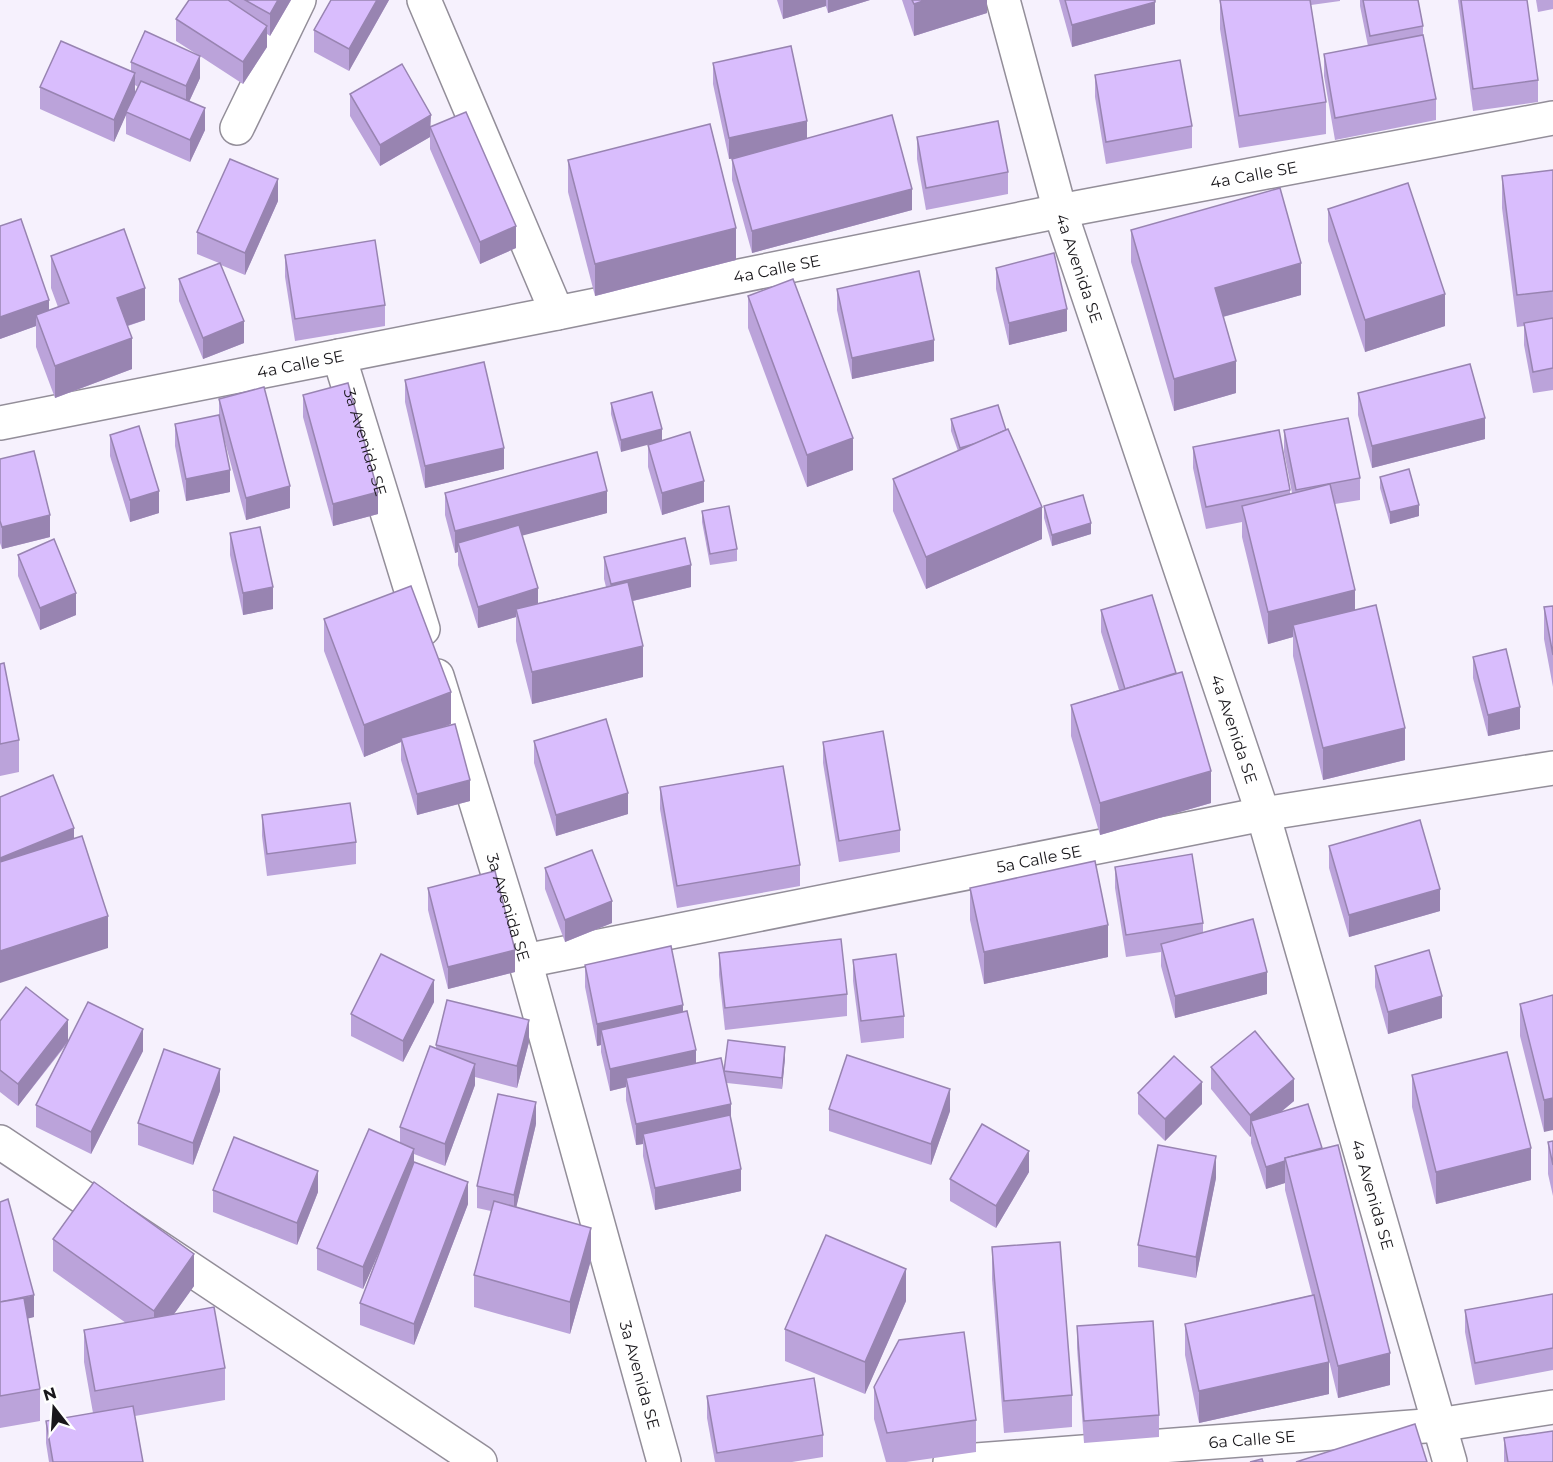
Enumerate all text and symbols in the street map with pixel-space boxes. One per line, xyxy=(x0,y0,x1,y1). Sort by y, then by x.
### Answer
street label: 4a Calle SE xyxy=(1208,157,1299,192)
street label: 4a Avenida SE xyxy=(1052,211,1106,325)
street label: 4a Calle SE xyxy=(732,250,822,287)
street label: 4a Calle SE xyxy=(255,346,345,382)
street label: 3a Avenida SE xyxy=(340,386,391,498)
street label: 4a Avenida SE xyxy=(1207,672,1262,786)
street label: 5a Calle SE xyxy=(995,841,1083,876)
street label: 3a Avenida SE xyxy=(483,851,534,964)
street label: 4a Avenida SE xyxy=(1348,1137,1398,1252)
street label: 3a Avenida SE xyxy=(616,1319,664,1432)
north arrow xyxy=(24,1378,84,1438)
text: N xyxy=(41,1383,59,1405)
street label: 6a Calle SE xyxy=(1208,1426,1296,1452)

